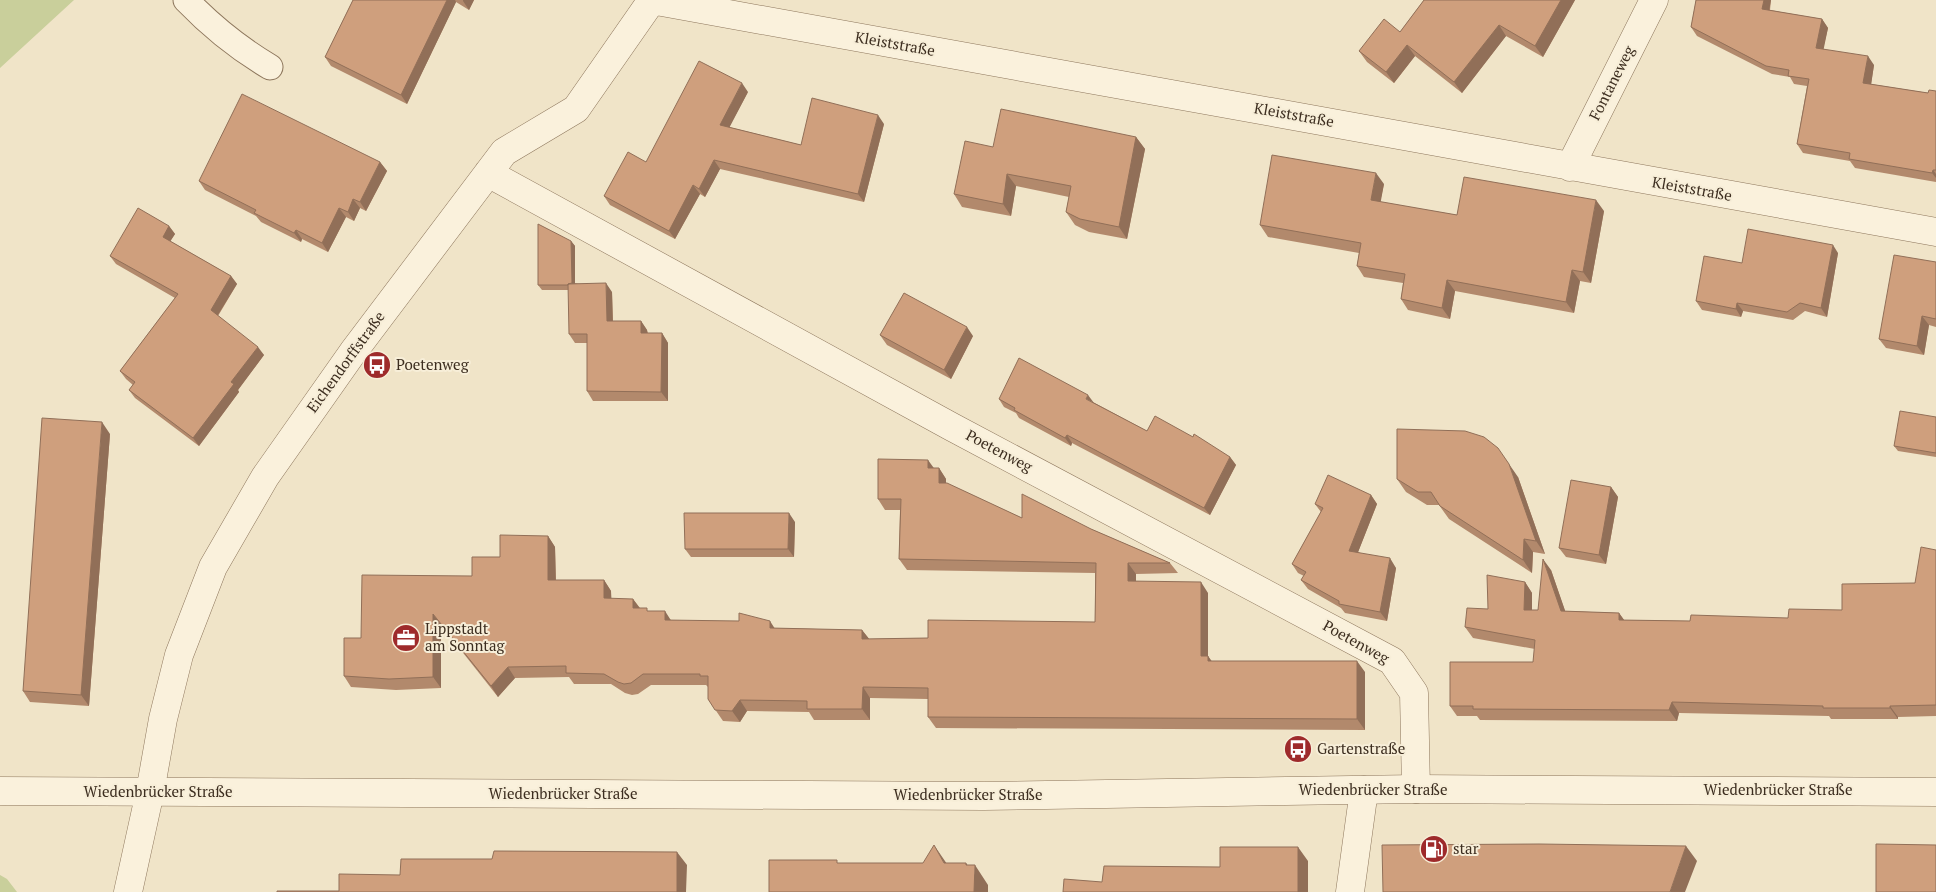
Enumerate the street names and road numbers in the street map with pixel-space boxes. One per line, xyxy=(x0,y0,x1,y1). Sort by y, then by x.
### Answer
street label: Kleiststraße xyxy=(854,26,937,60)
street label: Fontaneweg xyxy=(1584,41,1639,123)
street label: Kleiststraße xyxy=(1253,97,1336,131)
street label: Kleiststraße xyxy=(1651,171,1734,205)
street label: Eichendorffstraße xyxy=(302,307,389,416)
street label: Poetenweg xyxy=(963,424,1037,476)
street label: Poetenweg xyxy=(1320,615,1394,668)
street label: Wiedenbrücker Straße xyxy=(1299,779,1447,799)
street label: Wiedenbrücker Straße xyxy=(1704,779,1852,799)
street label: Wiedenbrücker Straße xyxy=(84,781,232,801)
street label: Wiedenbrücker Straße xyxy=(489,783,637,803)
street label: Wiedenbrücker Straße xyxy=(894,784,1042,804)

